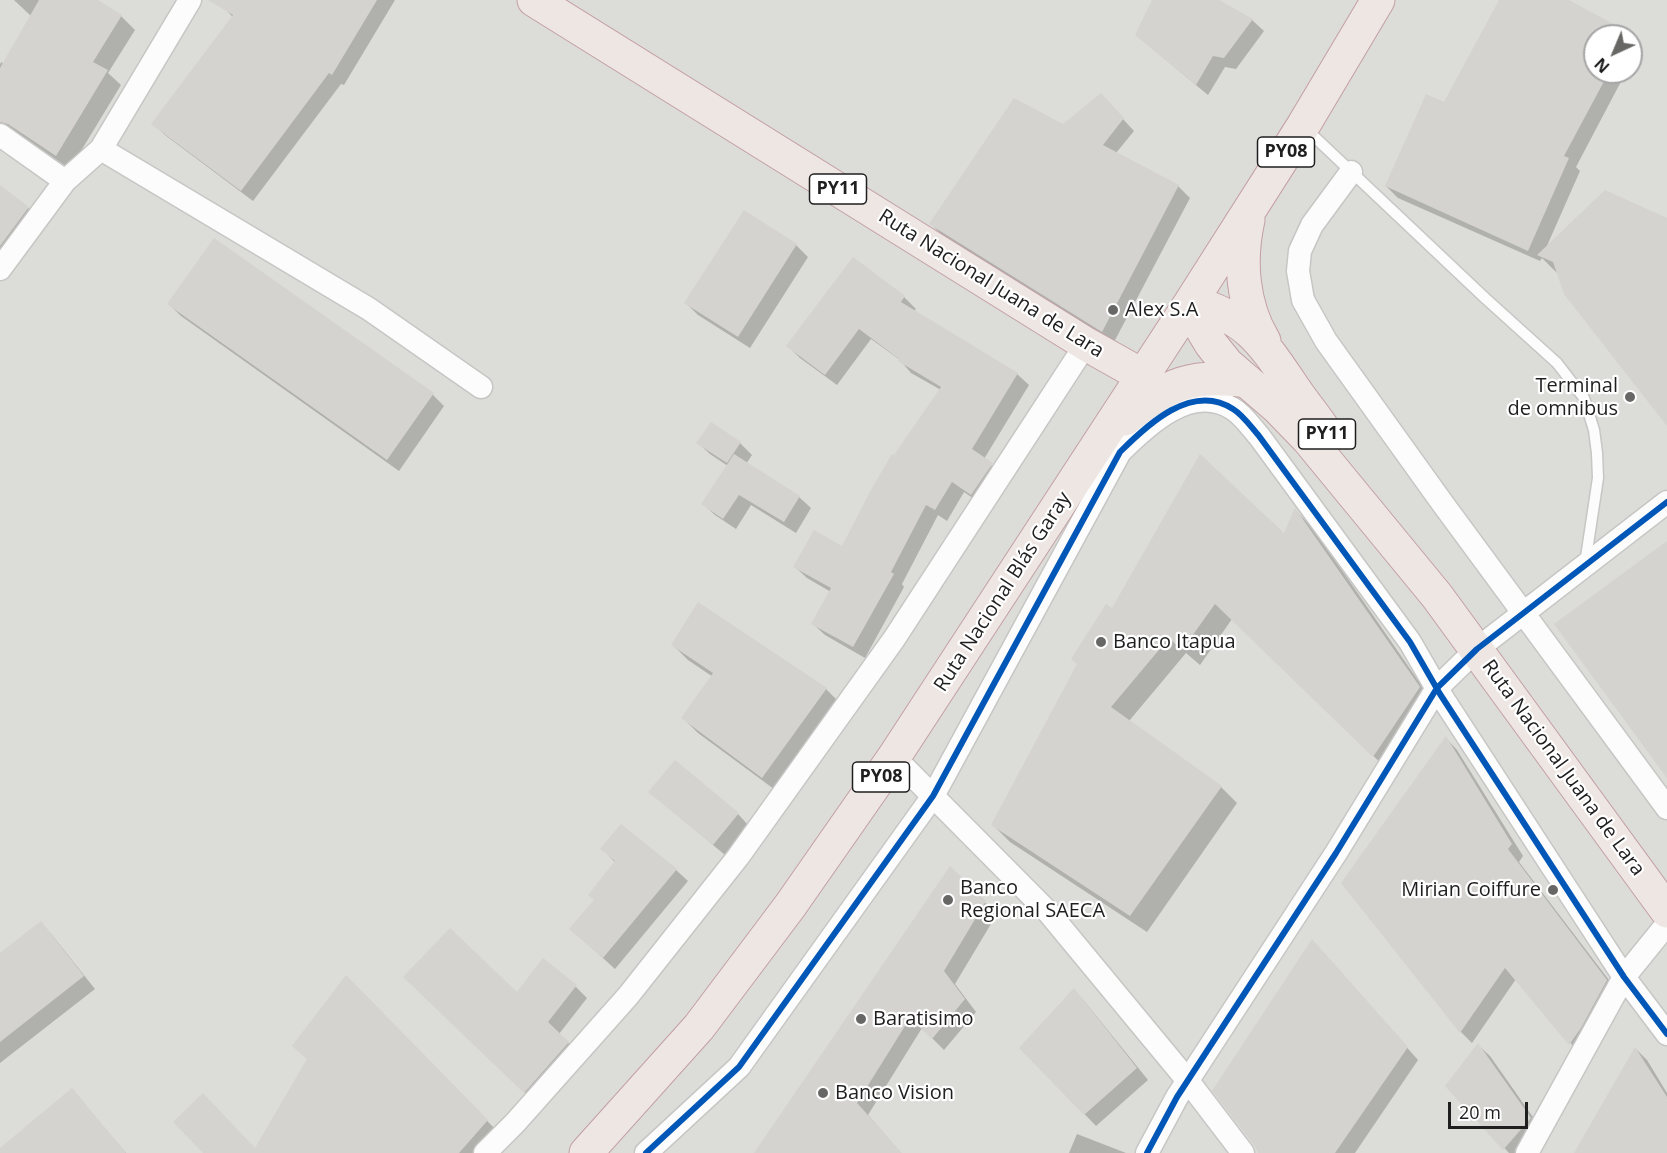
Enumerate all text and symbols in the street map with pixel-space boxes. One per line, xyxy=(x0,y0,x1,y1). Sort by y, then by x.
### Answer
north arrow xyxy=(1583,24,1643,84)
text: N xyxy=(1590,53,1614,78)
road number: PY08 xyxy=(1258,137,1314,167)
road number: PY11 xyxy=(810,174,866,204)
street label: Ruta Nacional Juana de Lara xyxy=(874,205,1108,363)
place label: Alex S.A xyxy=(1125,298,1198,322)
marker: Alex S.A xyxy=(1106,303,1120,317)
place label: Terminal de omnibus xyxy=(1507,374,1618,421)
marker: Terminal de omnibus xyxy=(1623,390,1637,404)
road number: PY11 xyxy=(1298,419,1356,449)
street label: Ruta Nacional Blás Garay xyxy=(929,488,1077,696)
place label: Banco Itapua xyxy=(1113,630,1236,654)
marker: Banco Itapua xyxy=(1094,635,1108,649)
street label: Ruta Nacional Juana de Lara xyxy=(1476,655,1650,881)
road number: PY08 xyxy=(852,762,910,792)
place label: Banco Regional SAECA xyxy=(960,876,1105,923)
place label: Mirian Coiffure xyxy=(1401,878,1541,902)
marker: Mirian Coiffure xyxy=(1546,883,1560,897)
marker: Banco Regional SAECA xyxy=(941,893,955,907)
place label: Baratisimo xyxy=(873,1007,974,1031)
marker: Baratisimo xyxy=(854,1012,868,1026)
place label: Banco Vision xyxy=(835,1081,954,1105)
marker: Banco Vision xyxy=(816,1086,830,1100)
scale bar xyxy=(1451,1090,1530,1128)
text: 20 m xyxy=(1459,1100,1501,1124)

